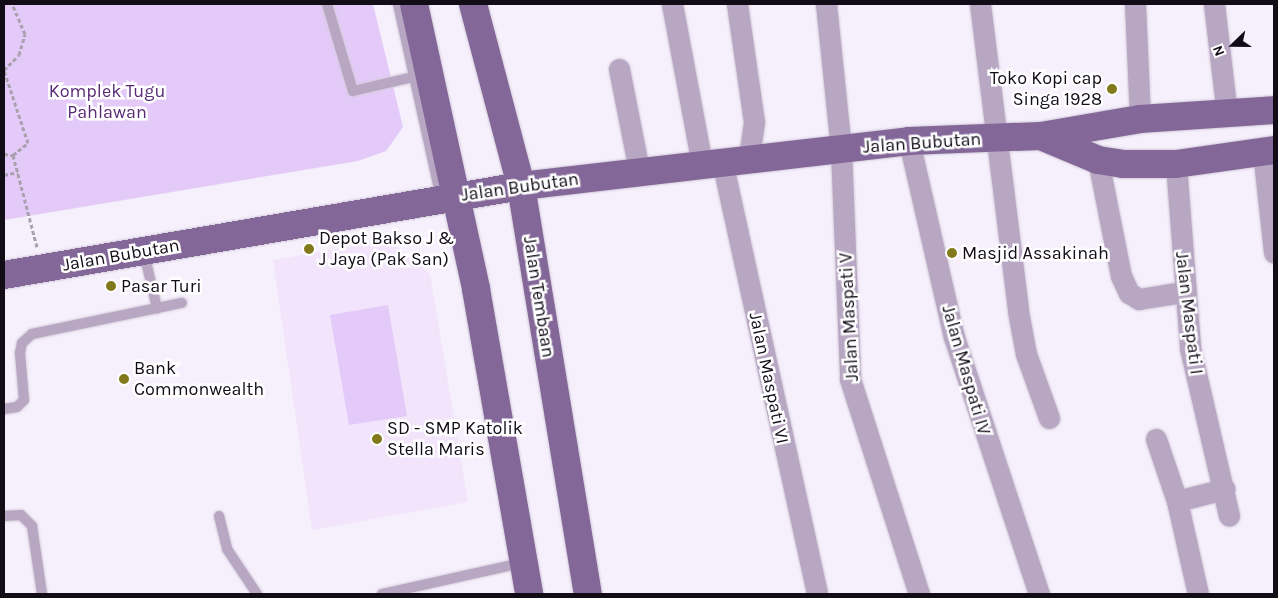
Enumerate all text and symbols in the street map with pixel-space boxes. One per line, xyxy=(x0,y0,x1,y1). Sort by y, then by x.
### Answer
north arrow xyxy=(1208,20,1258,70)
text: N xyxy=(1209,43,1228,59)
place label: Toko Kopi cap Singa 1928 xyxy=(990,68,1102,110)
park label: Komplek Tugu Pahlawan xyxy=(49,81,165,124)
marker: Toko Kopi cap Singa 1928 xyxy=(1106,83,1118,95)
street label: Jalan Bubutan xyxy=(862,128,982,158)
street label: Jalan Bubutan xyxy=(460,168,580,206)
place label: Depot Bakso J & J Jaya (Pak San) xyxy=(319,228,454,270)
street label: Jalan Bubutan xyxy=(61,234,181,276)
street label: Jalan Tembaan xyxy=(519,235,559,359)
place label: Masjid Assakinah xyxy=(962,242,1109,264)
marker: Depot Bakso J & J Jaya (Pak San) xyxy=(303,243,315,255)
marker: Masjid Assakinah xyxy=(946,247,958,259)
street label: Jalan Maspati I xyxy=(1171,250,1207,376)
street label: Jalan Maspati V xyxy=(835,252,863,382)
place label: Pasar Turi xyxy=(121,275,202,297)
marker: Pasar Turi xyxy=(105,280,117,292)
street label: Jalan Maspati IV xyxy=(937,303,995,437)
street label: Jalan Maspati VI xyxy=(745,310,793,446)
place label: Bank Commonwealth xyxy=(134,358,264,400)
marker: Bank Commonwealth xyxy=(118,373,130,385)
place label: SD - SMP Katolik Stella Maris xyxy=(387,418,523,460)
marker: SD - SMP Katolik Stella Maris xyxy=(371,433,383,445)

